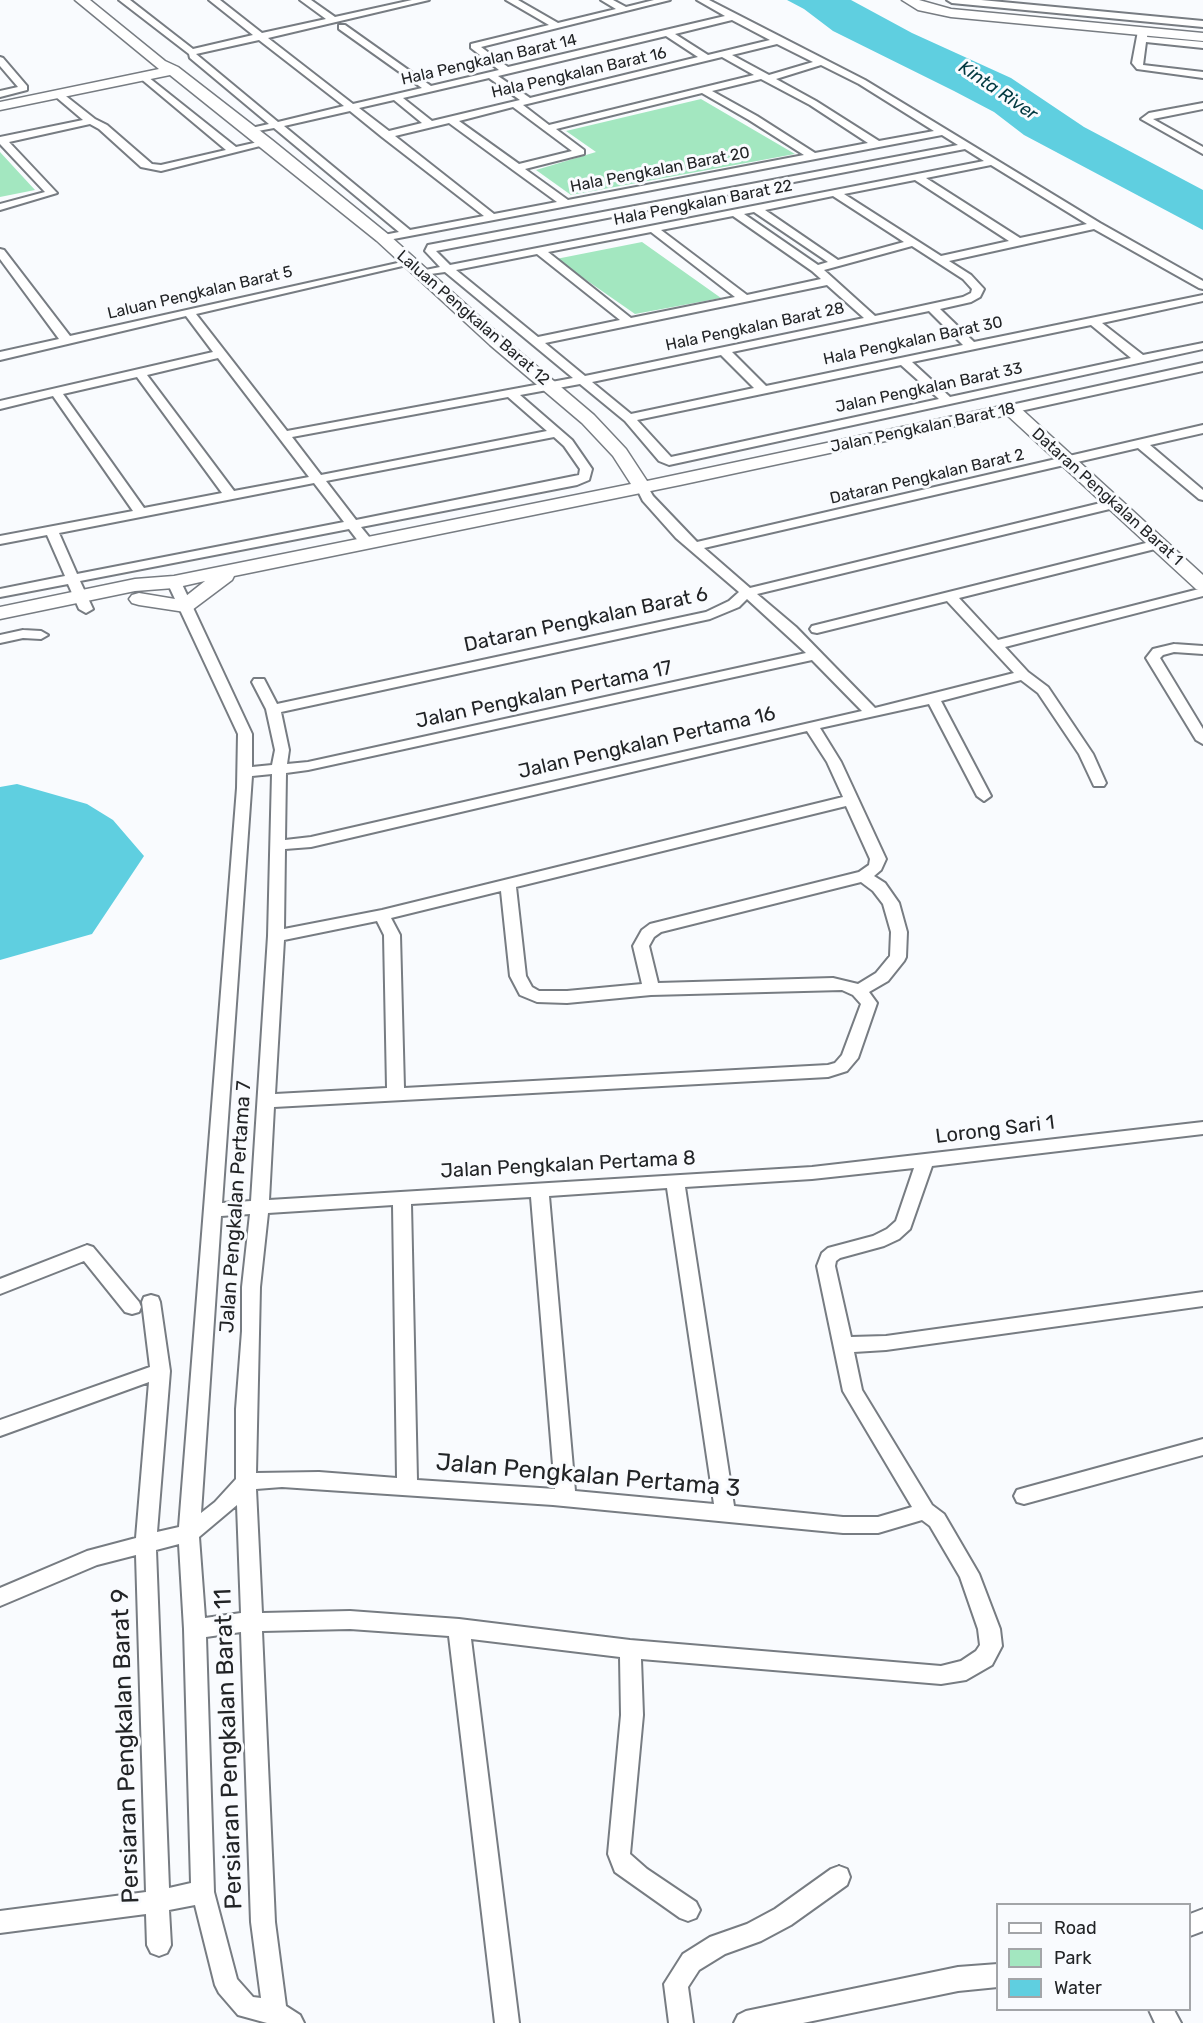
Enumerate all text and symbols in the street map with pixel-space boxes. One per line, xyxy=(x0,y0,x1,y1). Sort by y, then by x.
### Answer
street label: Hala Pengkalan Barat 14 xyxy=(399,30,579,90)
street label: Hala Pengkalan Barat 16 xyxy=(489,43,669,103)
water label: Kinta River xyxy=(954,57,1042,125)
street label: Hala Pengkalan Barat 20 xyxy=(569,143,751,197)
street label: Hala Pengkalan Barat 22 xyxy=(612,176,794,230)
street label: Laluan Pengkalan Barat 12 xyxy=(393,246,553,390)
street label: Laluan Pengkalan Barat 5 xyxy=(106,262,294,324)
street label: Hala Pengkalan Barat 28 xyxy=(664,299,846,355)
street label: Hala Pengkalan Barat 30 xyxy=(822,313,1004,369)
street label: Jalan Pengkalan Barat 33 xyxy=(834,359,1024,417)
street label: Jalan Pengkalan Barat 18 xyxy=(829,399,1017,457)
street label: Dataran Pengkalan Barat 1 xyxy=(1028,424,1186,570)
street label: Dataran Pengkalan Barat 2 xyxy=(828,445,1026,509)
street label: Dataran Pengkalan Barat 6 xyxy=(462,582,710,658)
street label: Jalan Pengkalan Pertama 17 xyxy=(414,656,674,734)
street label: Jalan Pengkalan Pertama 16 xyxy=(516,702,778,784)
street label: Jalan Pengkalan Pertama 7 xyxy=(215,1080,257,1334)
street label: Lorong Sari 1 xyxy=(934,1111,1056,1149)
street label: Jalan Pengkalan Pertama 8 xyxy=(440,1146,696,1184)
street label: Jalan Pengkalan Pertama 3 xyxy=(435,1448,741,1504)
street label: Persiaran Pengkalan Barat 9 xyxy=(106,1588,146,1904)
street label: Persiaran Pengkalan Barat 11 xyxy=(209,1588,249,1910)
legend xyxy=(996,1903,1191,2011)
text: Road xyxy=(1054,1917,1097,1939)
text: Park xyxy=(1054,1947,1091,1969)
text: Water xyxy=(1054,1977,1102,1999)

